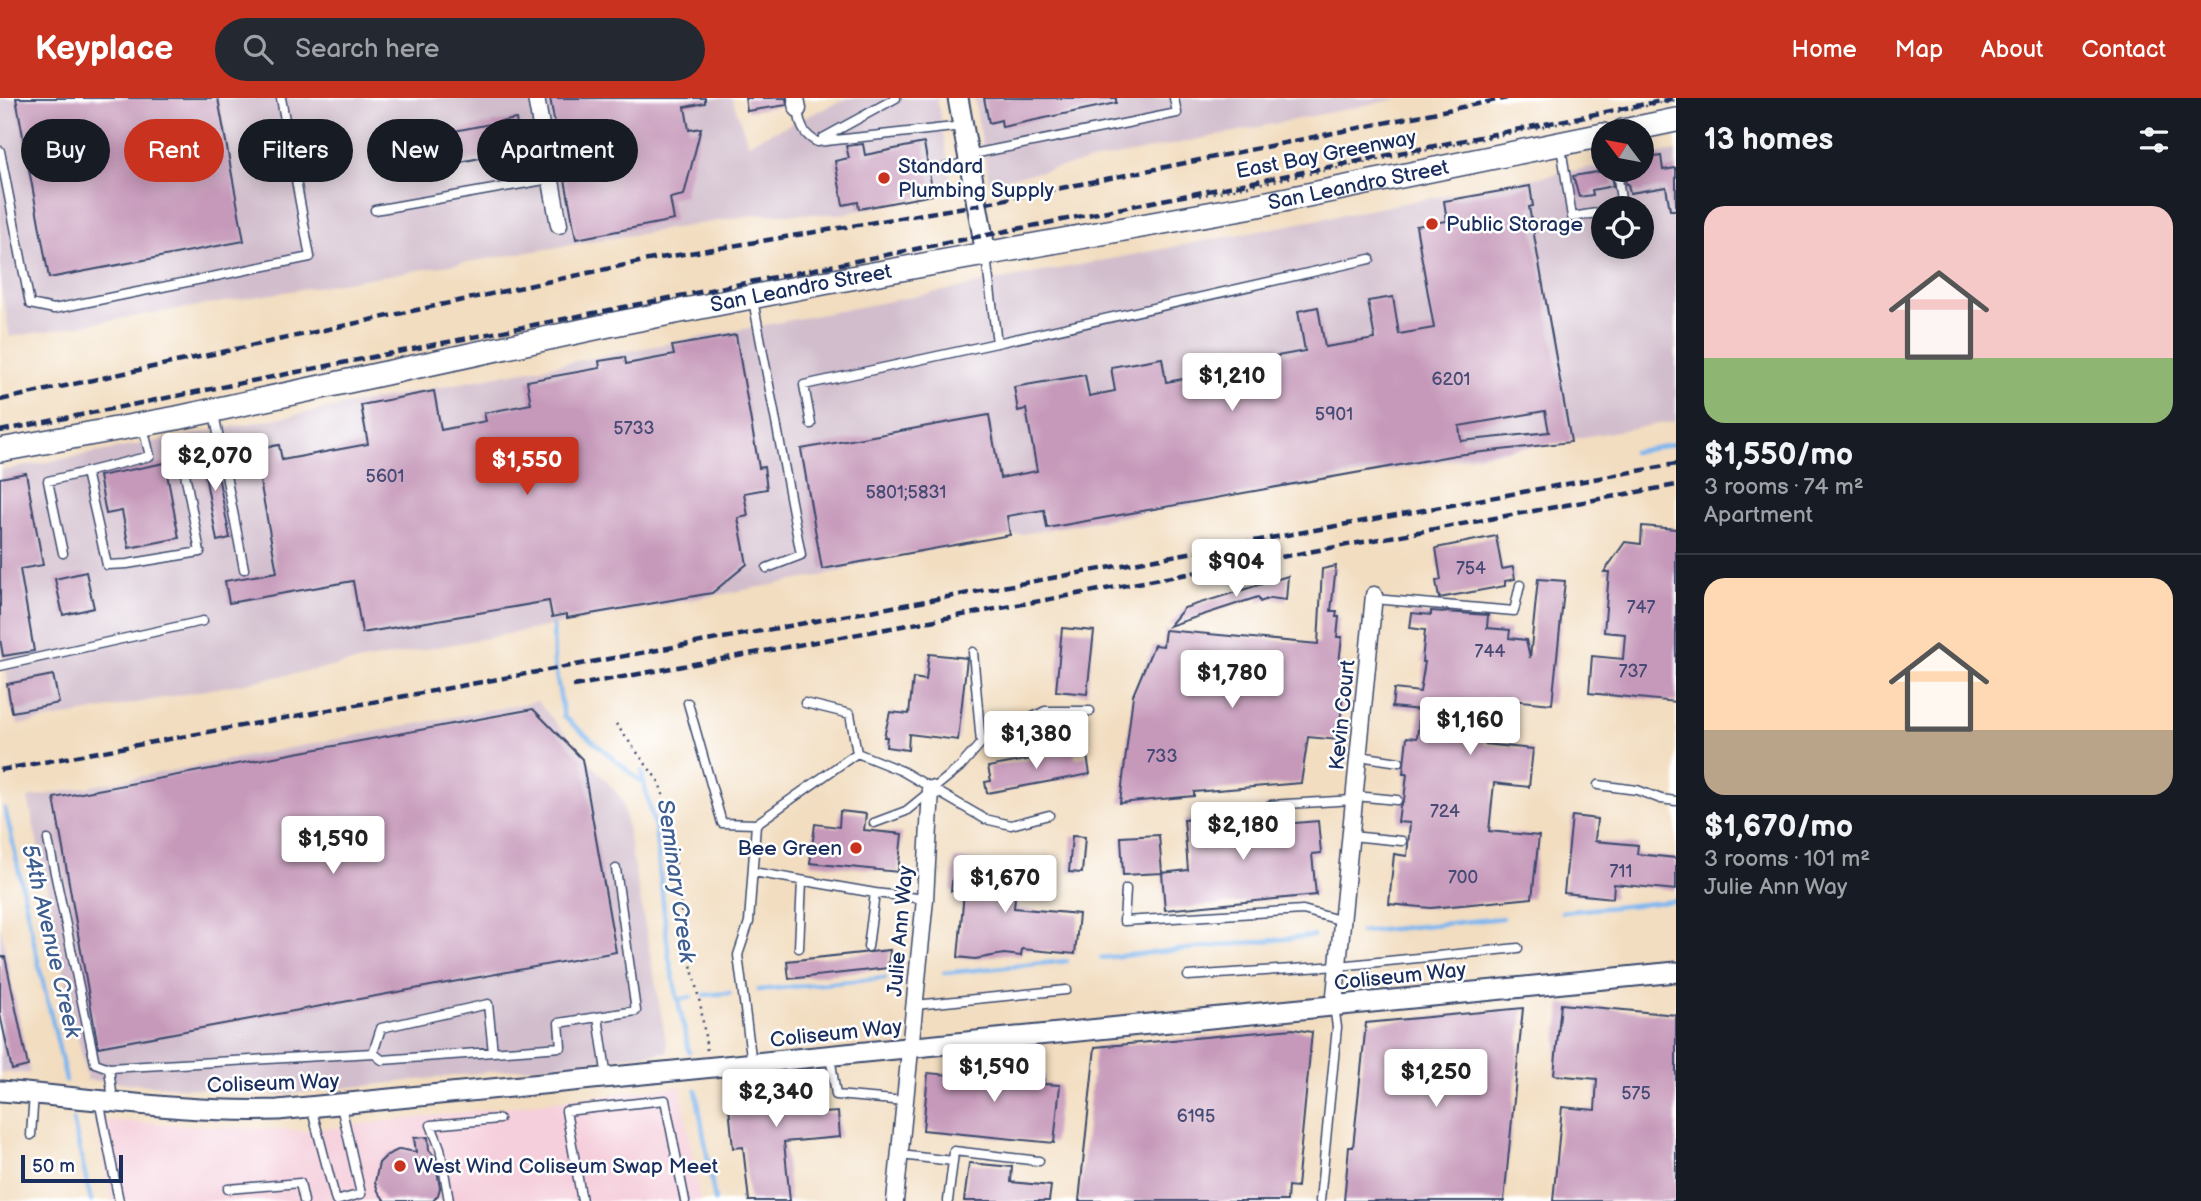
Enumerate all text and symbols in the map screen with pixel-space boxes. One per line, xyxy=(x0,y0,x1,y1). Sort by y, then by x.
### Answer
search box xyxy=(215,18,705,81)
text: Keyplace xyxy=(35,29,173,69)
icon: search xyxy=(239,30,277,68)
text: Search here xyxy=(295,34,439,65)
text: Home xyxy=(1792,35,1857,64)
text: Map xyxy=(1895,35,1943,64)
text: About xyxy=(1981,35,2043,64)
text: Contact xyxy=(2081,35,2166,64)
chip: Buy xyxy=(21,119,110,182)
chip: Rent xyxy=(124,119,224,182)
chip: Filters xyxy=(238,119,353,182)
chip: New xyxy=(367,119,463,182)
chip: Apartment xyxy=(477,119,638,182)
north arrow xyxy=(1591,119,1654,182)
map controls xyxy=(1591,119,1654,259)
icon: filters xyxy=(2135,121,2173,159)
text: 13 homes xyxy=(1704,122,1833,158)
street label: East Bay Greenway xyxy=(1234,125,1419,184)
place label: Standard Plumbing Supply xyxy=(898,154,1055,203)
street label: San Leandro Street xyxy=(1266,155,1451,216)
marker: Standard Plumbing Supply xyxy=(876,170,892,186)
button: locate xyxy=(1591,196,1654,259)
place label: Public Storage xyxy=(1446,212,1583,237)
marker: Public Storage xyxy=(1424,216,1440,232)
icon: home xyxy=(1876,252,2002,378)
street label: San Leandro Street xyxy=(708,259,894,318)
pin: $1,210 xyxy=(1175,354,1289,413)
text: $1,210 xyxy=(1198,362,1266,390)
house number: 6201 xyxy=(1431,369,1471,390)
house number: 5901 xyxy=(1315,404,1353,425)
house number: 5733 xyxy=(613,418,655,439)
pin: $2,070 xyxy=(158,434,272,493)
text: $1,550/mo xyxy=(1704,437,1853,473)
pin: $1,550 xyxy=(470,438,584,497)
text: $2,070 xyxy=(177,442,253,470)
text: $1,550 xyxy=(492,446,562,474)
house number: 5601 xyxy=(366,466,404,487)
text: 3 rooms · 74 m² xyxy=(1704,473,1864,501)
house number: 5801;5831 xyxy=(866,482,946,503)
text: Apartment xyxy=(1704,501,1813,529)
pin: $904 xyxy=(1195,540,1277,599)
text: $904 xyxy=(1208,548,1264,576)
house number: 754 xyxy=(1456,558,1486,579)
house number: 747 xyxy=(1627,597,1655,618)
icon: home xyxy=(1876,624,2002,750)
house number: 744 xyxy=(1475,641,1505,662)
pin: $1,780 xyxy=(1175,650,1289,710)
street label: Kevin Court xyxy=(1324,658,1361,771)
text: $1,780 xyxy=(1197,659,1267,687)
house number: 737 xyxy=(1619,661,1648,682)
pin: $1,160 xyxy=(1413,698,1527,757)
text: $1,160 xyxy=(1436,706,1504,734)
pin: $1,380 xyxy=(979,712,1093,771)
text: $1,380 xyxy=(1000,720,1072,748)
house number: 733 xyxy=(1147,746,1177,767)
water label: Seminary Creek xyxy=(651,798,701,965)
house number: 724 xyxy=(1430,801,1460,822)
pin: $2,180 xyxy=(1186,802,1300,862)
text: $1,670/mo xyxy=(1704,809,1853,845)
text: $2,180 xyxy=(1207,811,1279,839)
pin: $1,590 xyxy=(276,816,390,876)
text: $1,590 xyxy=(297,825,369,853)
place label: Bee Green xyxy=(737,836,842,861)
marker: Bee Green xyxy=(848,840,864,856)
water label: 54th Avenue Creek xyxy=(15,842,87,1041)
text: 3 rooms · 101 m² xyxy=(1704,845,1870,873)
pin: $1,670 xyxy=(948,856,1062,915)
house number: 711 xyxy=(1610,861,1632,882)
street label: Julie Ann Way xyxy=(882,864,919,997)
text: $1,670 xyxy=(970,864,1040,892)
house number: 700 xyxy=(1448,867,1478,888)
text: Julie Ann Way xyxy=(1704,873,1848,901)
street label: Coliseum Way xyxy=(1333,957,1468,996)
street label: Coliseum Way xyxy=(769,1014,904,1053)
pin: $1,590 xyxy=(937,1044,1051,1104)
pin: $1,250 xyxy=(1379,1049,1493,1109)
text: $1,590 xyxy=(958,1053,1030,1081)
text: $1,250 xyxy=(1400,1058,1472,1086)
street label: Coliseum Way xyxy=(206,1069,340,1098)
pin: $2,340 xyxy=(719,1070,833,1129)
text: $2,340 xyxy=(738,1078,814,1106)
house number: 575 xyxy=(1621,1083,1651,1104)
house number: 6195 xyxy=(1177,1106,1215,1127)
scale bar xyxy=(21,1152,122,1184)
place label: West Wind Coliseum Swap Meet xyxy=(414,1154,719,1179)
text: 50 m xyxy=(32,1155,75,1178)
marker: West Wind Coliseum Swap Meet xyxy=(392,1158,408,1174)

